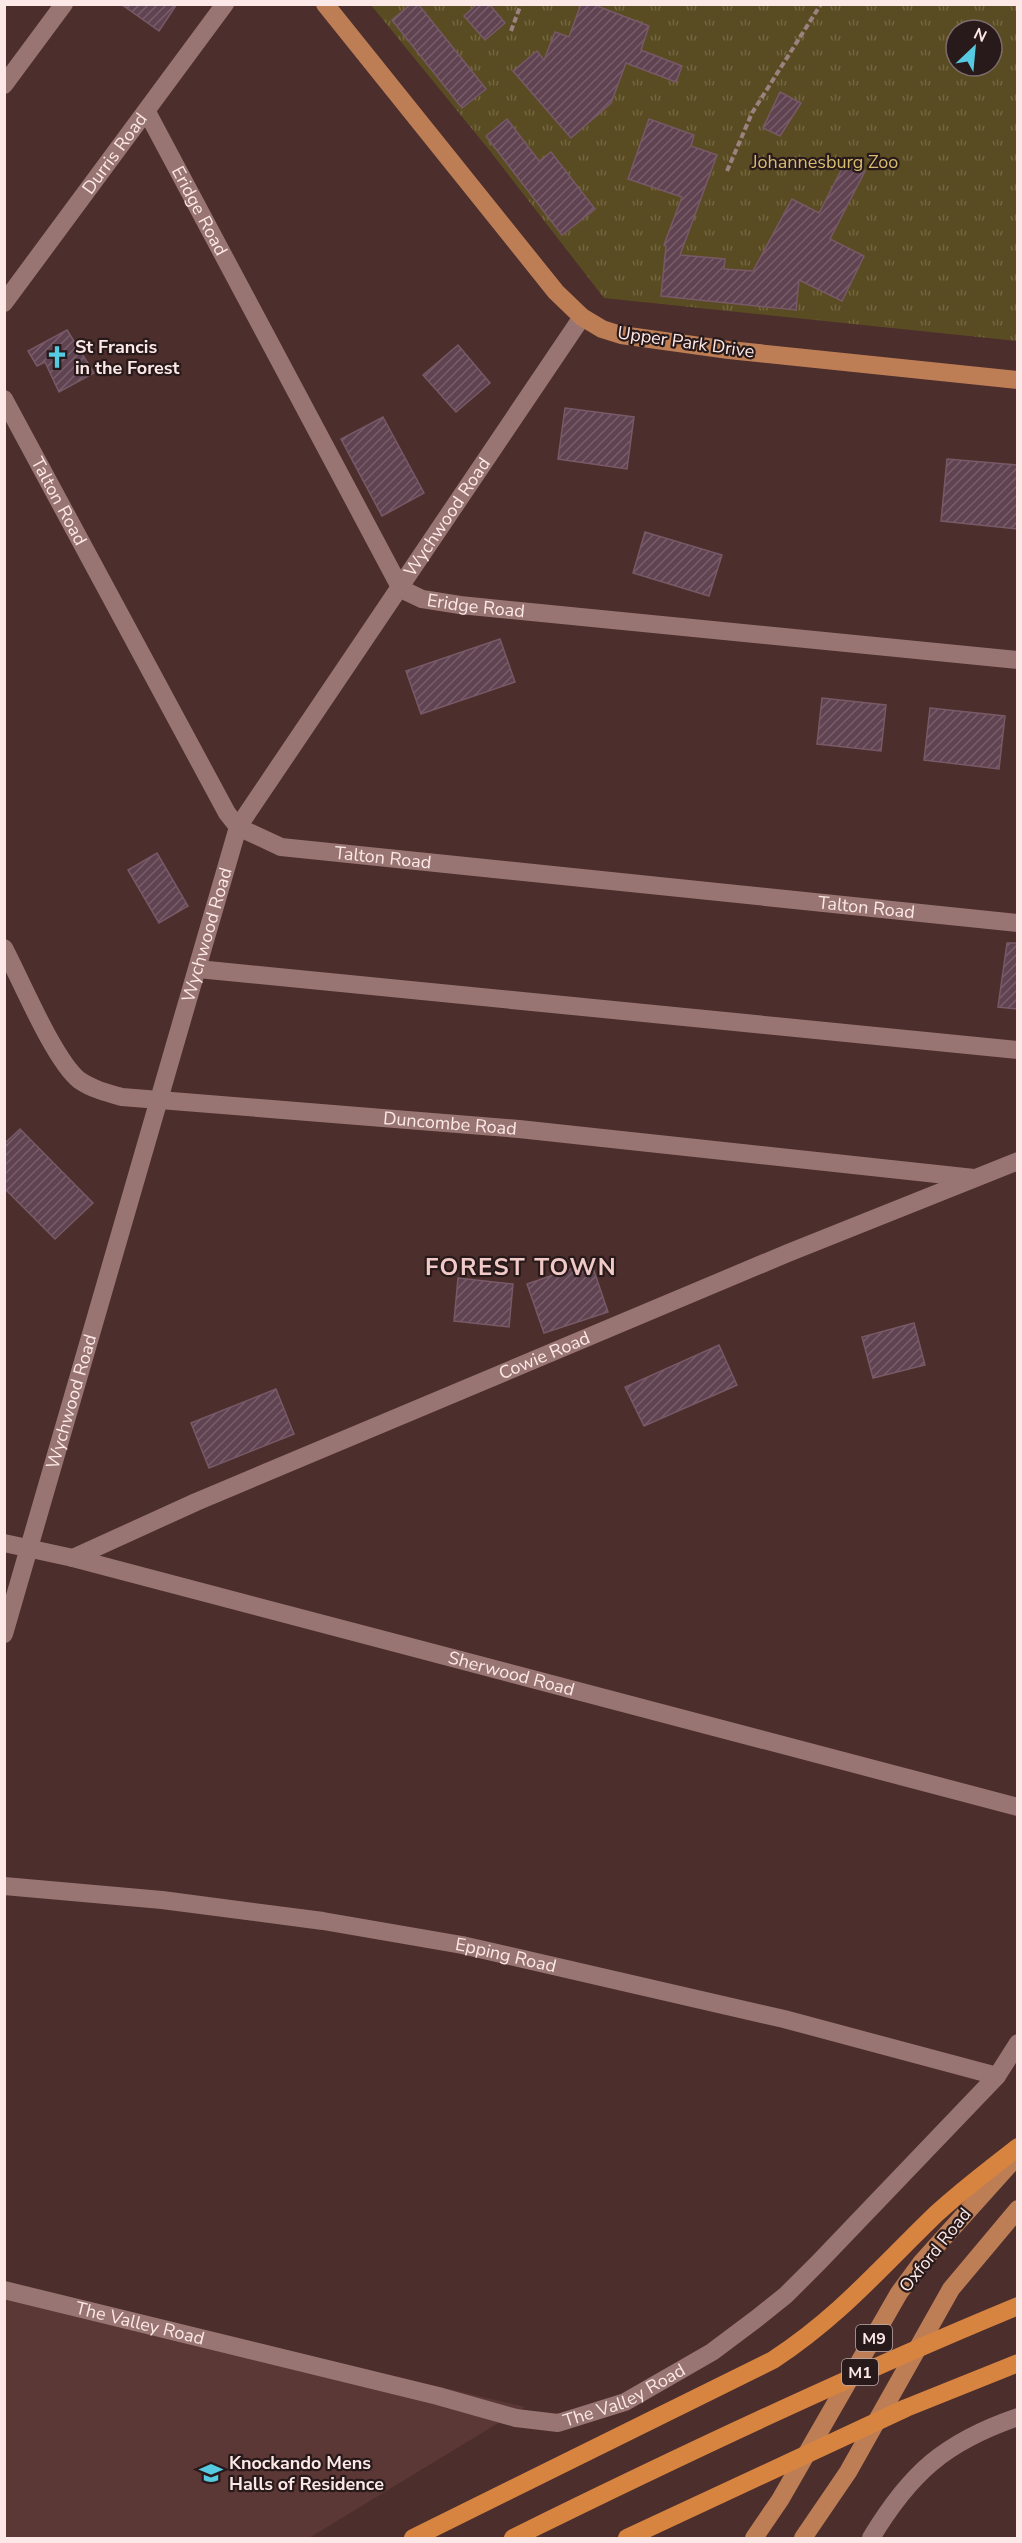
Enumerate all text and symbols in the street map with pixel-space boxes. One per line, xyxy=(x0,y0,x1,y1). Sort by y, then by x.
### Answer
north arrow xyxy=(944,18,1004,78)
text: N xyxy=(970,23,990,48)
street label: Durris Road xyxy=(76,108,153,199)
park label: Johannesburg Zoo xyxy=(751,150,898,174)
street label: Eridge Road xyxy=(166,162,233,260)
street label: Upper Park Drive xyxy=(616,321,756,363)
place label: St Francis in the Forest xyxy=(75,335,180,380)
church icon: St Francis in the Forest xyxy=(44,344,70,370)
street label: Talton Road xyxy=(25,453,93,550)
street label: Wychwood Road xyxy=(398,453,496,581)
street label: Eridge Road xyxy=(425,588,526,623)
street label: Talton Road xyxy=(333,841,433,874)
street label: Wychwood Road xyxy=(176,865,238,1005)
street label: Talton Road xyxy=(817,890,916,924)
street label: Duncombe Road xyxy=(382,1106,518,1141)
district label: FOREST TOWN xyxy=(425,1251,617,1283)
street label: Cowie Road xyxy=(495,1326,594,1385)
street label: Wychwood Road xyxy=(41,1331,102,1472)
street label: Sherwood Road xyxy=(446,1645,577,1702)
street label: Epping Road xyxy=(453,1932,559,1978)
street label: Oxford Road xyxy=(893,2203,977,2297)
street label: The Valley Road xyxy=(73,2296,207,2351)
road number: M9 xyxy=(856,2325,892,2351)
street label: The Valley Road xyxy=(560,2358,690,2433)
road number: M1 xyxy=(842,2359,878,2385)
place label: Knockando Mens Halls of Residence xyxy=(229,2451,384,2496)
school or university icon: Knockando Mens Halls of Residence xyxy=(198,2460,224,2486)

